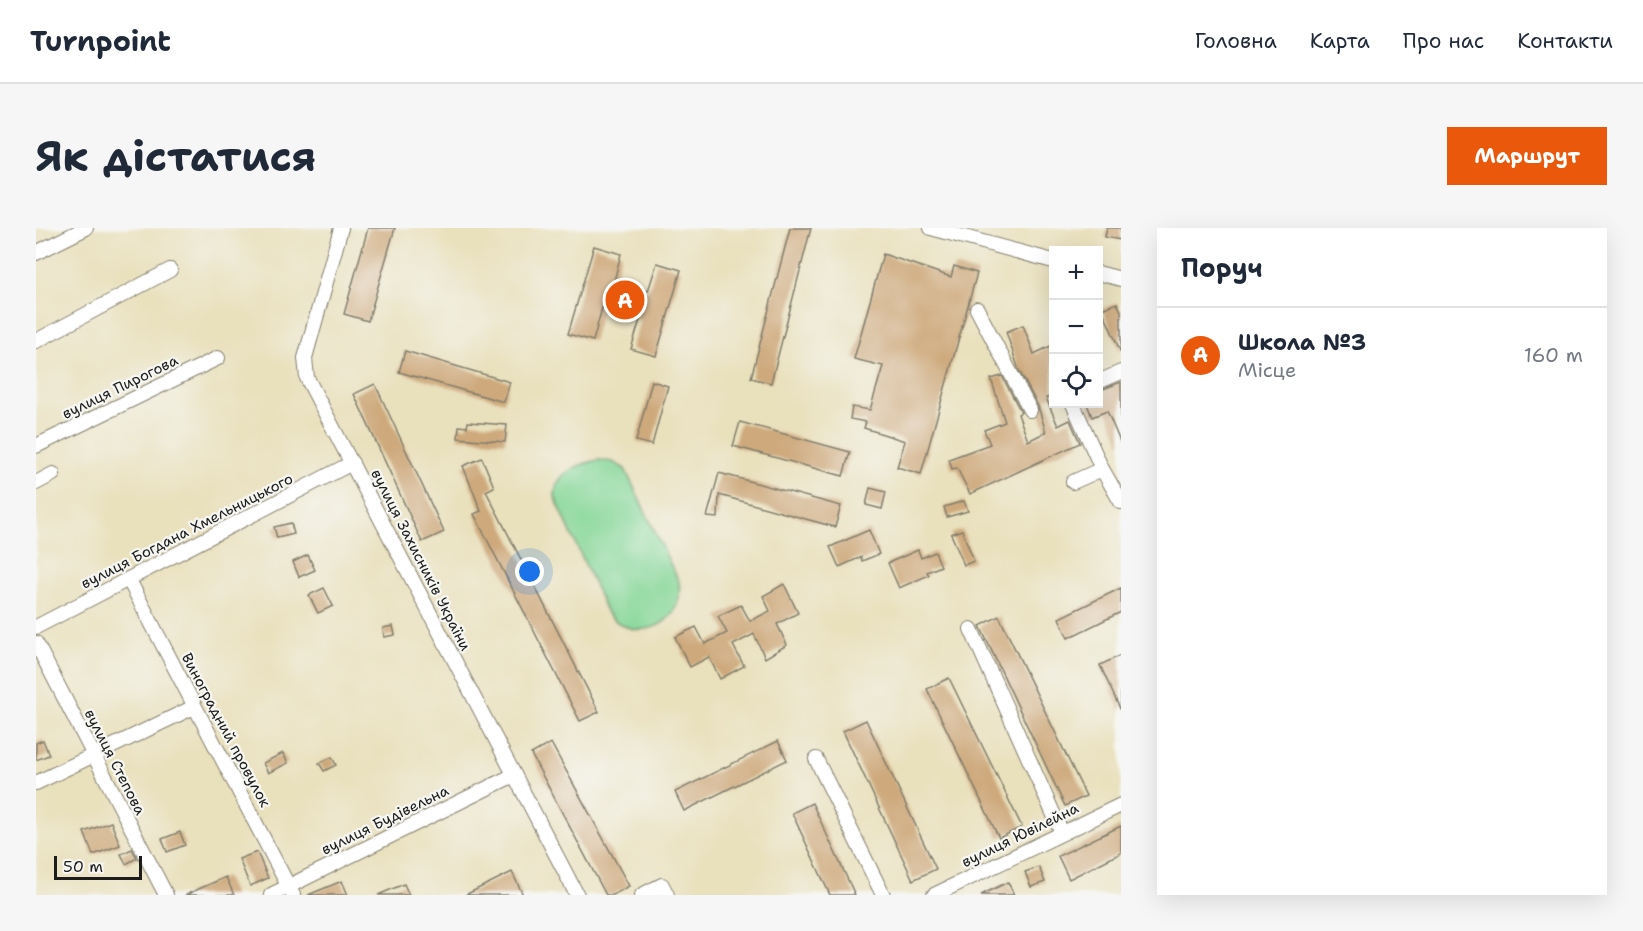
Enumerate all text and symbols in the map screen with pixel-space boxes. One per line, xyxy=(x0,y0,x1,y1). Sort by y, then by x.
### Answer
text: Turnpoint xyxy=(30,22,171,60)
text: Головна xyxy=(1195,27,1277,55)
text: Карта xyxy=(1310,27,1370,55)
text: Про нас xyxy=(1403,27,1484,55)
text: Контакти xyxy=(1517,27,1613,55)
button: Маршрут xyxy=(1447,127,1607,185)
text: Як дістатися xyxy=(36,128,316,184)
map controls xyxy=(1049,246,1103,408)
button: + xyxy=(1049,246,1103,300)
text: Поруч xyxy=(1181,250,1263,285)
pin: A xyxy=(606,278,644,322)
button: − xyxy=(1049,300,1103,354)
text: Школа №3 xyxy=(1238,328,1366,357)
text: A xyxy=(1193,342,1208,368)
text: 160 m xyxy=(1524,342,1583,368)
street label: вулиця Пирогова xyxy=(59,350,182,424)
button: locate xyxy=(1049,354,1103,408)
text: Місце xyxy=(1238,357,1296,383)
street label: вулиця Захисників України xyxy=(366,466,476,654)
street label: вулиця Богдана Хмельницького xyxy=(78,469,296,593)
your location xyxy=(515,557,544,586)
street label: Виноградний провулок xyxy=(177,649,275,811)
street label: вулиця Степова xyxy=(80,706,151,819)
street label: вулиця Будівельна xyxy=(318,780,453,860)
street label: вулиця Ювілейна xyxy=(958,798,1082,872)
scale bar xyxy=(54,853,142,880)
text: 50 m xyxy=(63,856,103,877)

